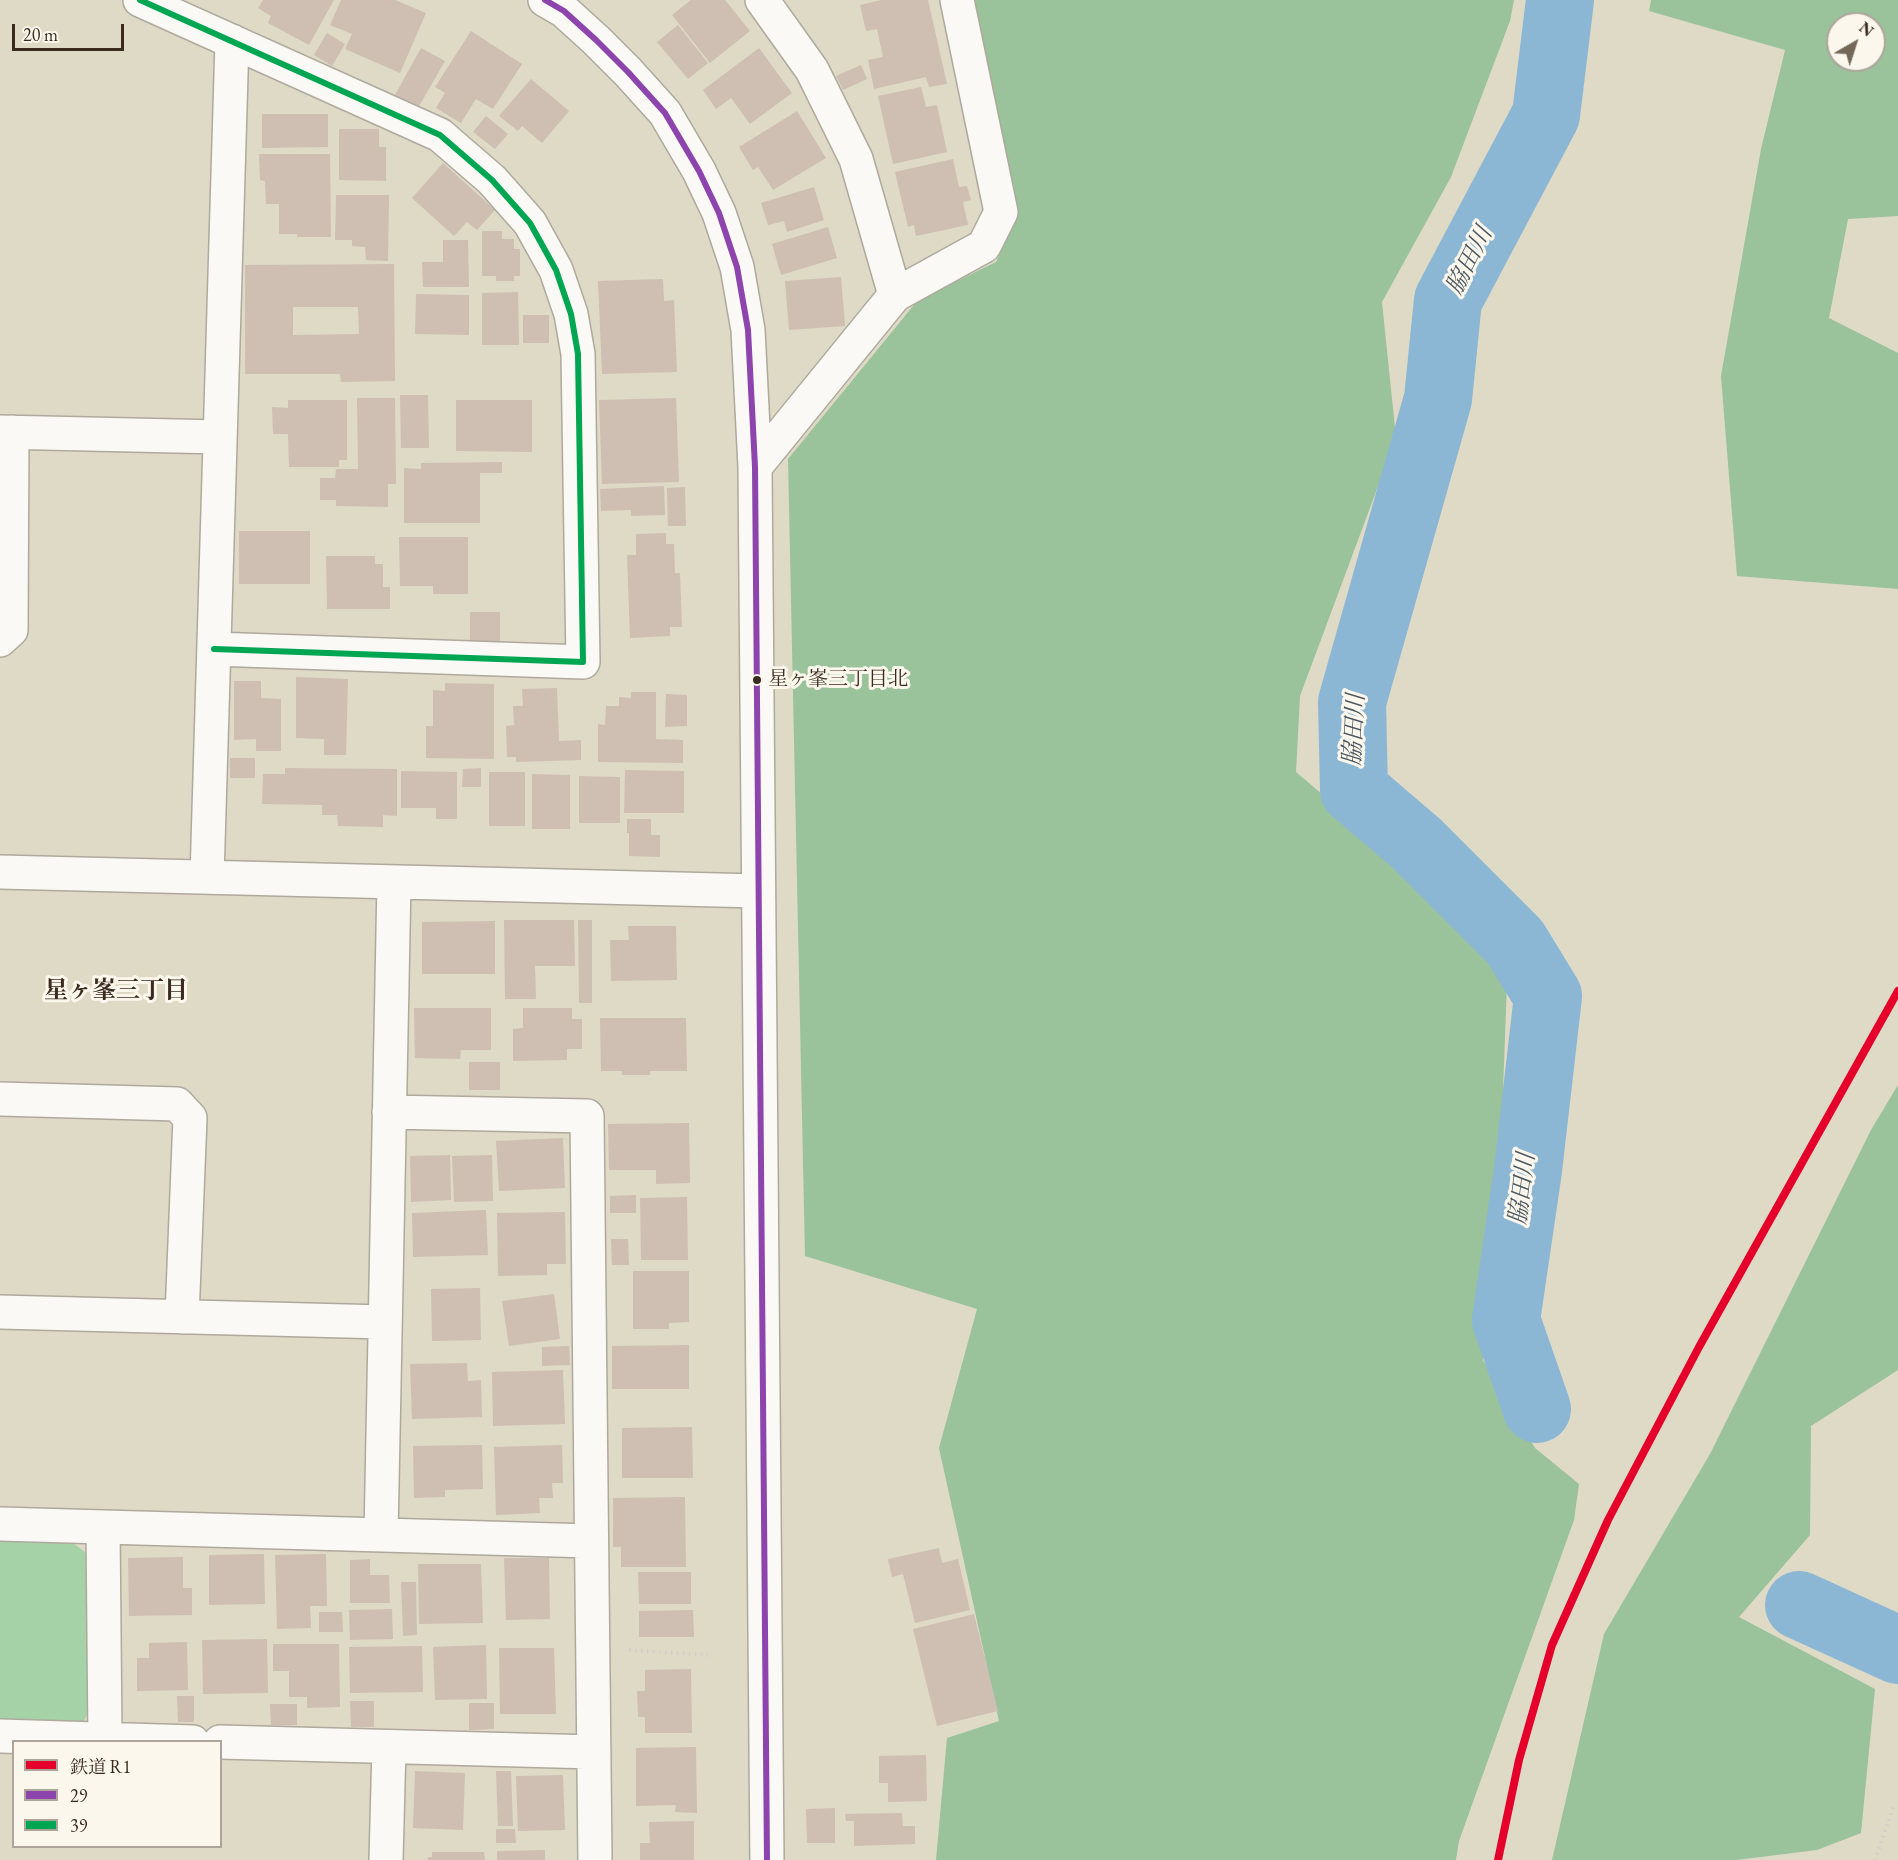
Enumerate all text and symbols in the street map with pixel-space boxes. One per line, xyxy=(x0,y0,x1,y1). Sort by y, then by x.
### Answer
scale bar xyxy=(15,12,128,50)
north arrow xyxy=(1826,12,1886,72)
text: N xyxy=(1855,17,1878,41)
text: 20 m xyxy=(23,23,58,46)
water label: 脇田川 xyxy=(1441,222,1499,300)
place label: 星ヶ峯三丁目北 xyxy=(768,668,908,692)
marker: 星ヶ峯三丁目北 xyxy=(751,674,763,686)
water label: 脇田川 xyxy=(1339,693,1371,767)
district label: 星ヶ峯三丁目 xyxy=(44,977,188,1005)
water label: 脇田川 xyxy=(1504,1152,1542,1226)
legend xyxy=(12,1740,222,1848)
text: 鉄道 R1 xyxy=(70,1755,131,1778)
text: 29 xyxy=(70,1784,87,1807)
text: 39 xyxy=(70,1814,87,1837)

